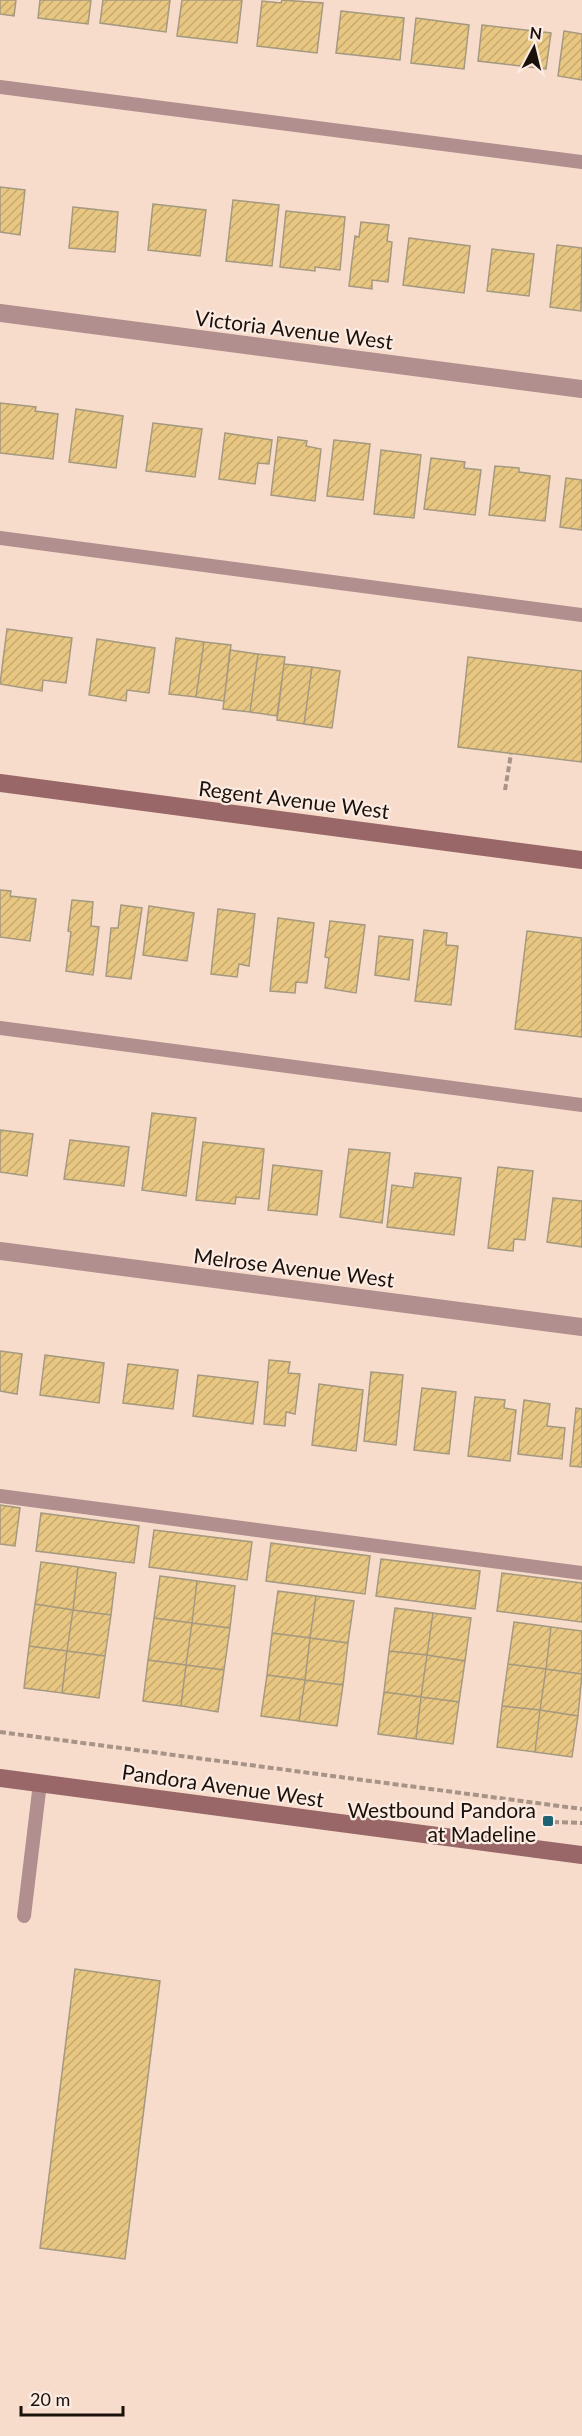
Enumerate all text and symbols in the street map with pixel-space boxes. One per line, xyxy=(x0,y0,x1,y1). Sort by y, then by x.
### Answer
north arrow xyxy=(504,18,564,78)
text: N xyxy=(529,22,543,43)
street label: Victoria Avenue West xyxy=(194,304,395,354)
street label: Regent Avenue West xyxy=(197,775,391,823)
street label: Melrose Avenue West xyxy=(192,1242,396,1292)
street label: Pandora Avenue West xyxy=(120,1758,326,1812)
place label: Westbound Pandora at Madeline xyxy=(347,1797,536,1846)
marker: Westbound Pandora at Madeline xyxy=(541,1814,555,1828)
scale bar xyxy=(21,2379,123,2417)
text: 20 m xyxy=(30,2388,70,2410)

